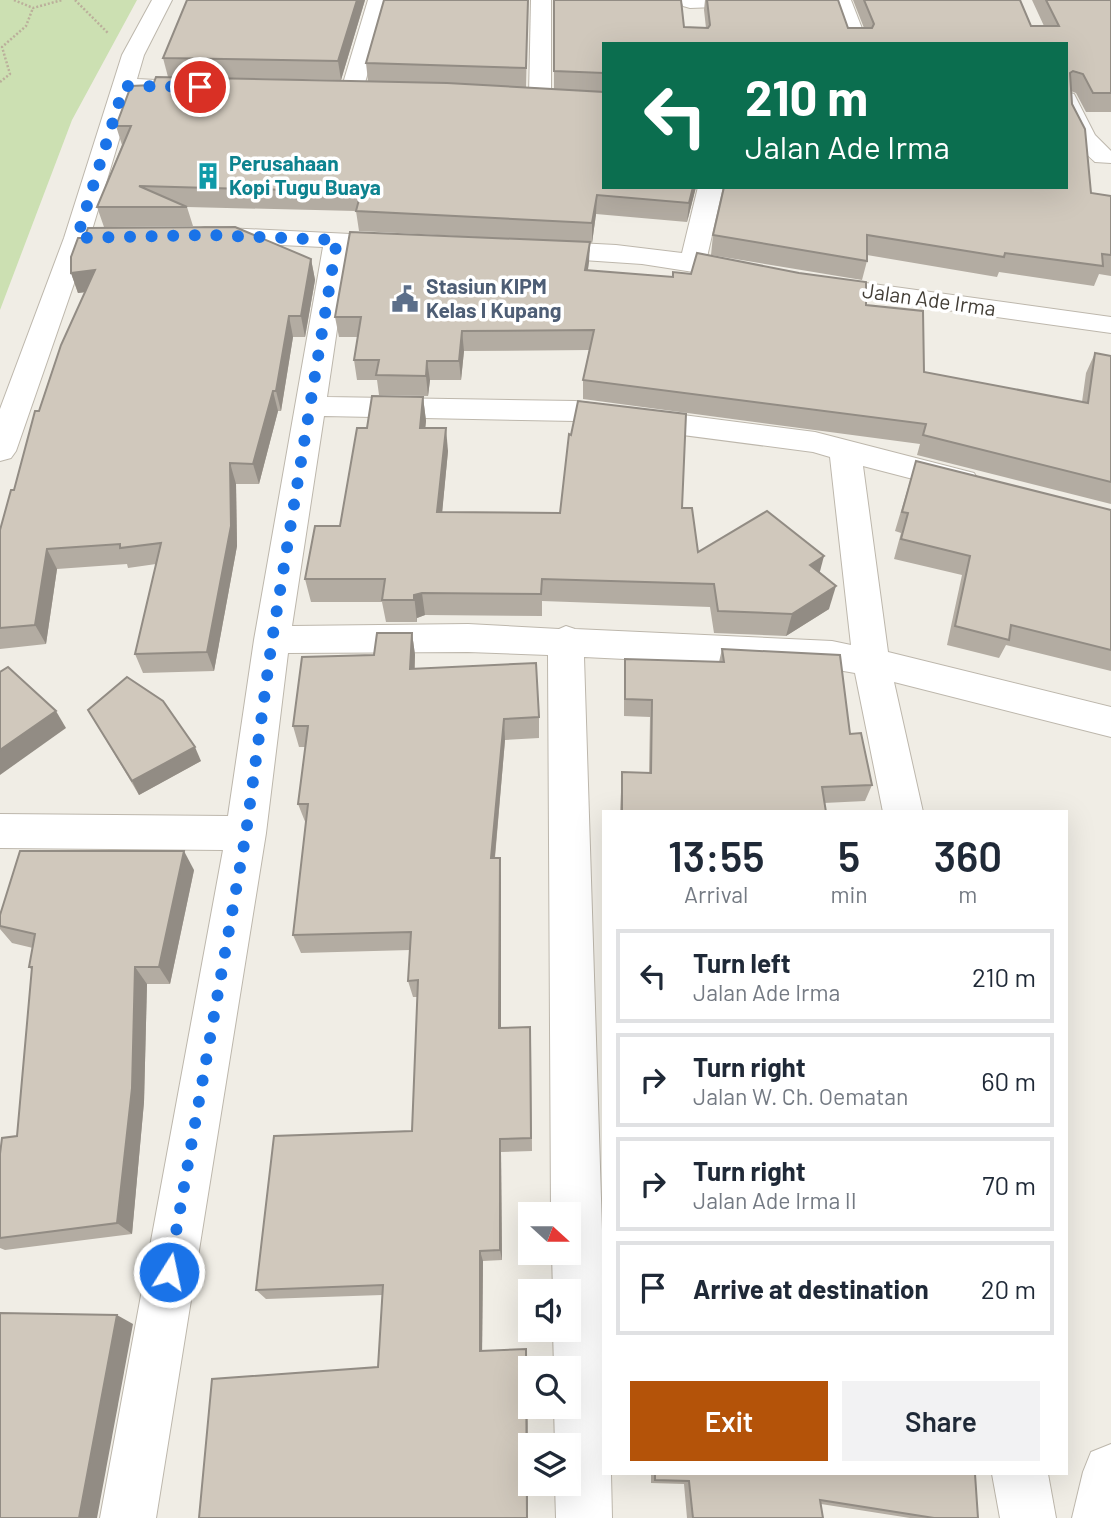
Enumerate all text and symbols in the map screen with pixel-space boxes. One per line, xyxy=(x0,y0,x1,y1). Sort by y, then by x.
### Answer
pin xyxy=(170,57,230,117)
text: 210 m xyxy=(745,67,868,126)
icon: arrive xyxy=(181,68,219,106)
icon: left xyxy=(630,70,721,161)
text: Jalan Ade Irma xyxy=(745,127,950,165)
place label: Perusahaan Kopi Tugu Buaya xyxy=(229,150,381,199)
building icon: Perusahaan Kopi Tugu Buaya xyxy=(193,161,223,191)
place label: Stasiun KIPM Kelas I Kupang xyxy=(426,273,561,322)
street label: Jalan Ade Irma xyxy=(861,277,998,320)
public building icon: Stasiun KIPM Kelas I Kupang xyxy=(390,284,420,314)
text: 13:55 xyxy=(668,830,765,880)
text: 5 xyxy=(838,830,860,880)
text: 360 xyxy=(934,830,1002,880)
text: Arrival xyxy=(684,880,748,908)
text: min xyxy=(830,880,868,908)
text: m xyxy=(958,880,977,908)
text: Turn left xyxy=(693,947,791,978)
icon: left xyxy=(634,957,672,995)
text: 210 m xyxy=(972,961,1036,992)
text: Jalan Ade Irma xyxy=(693,978,840,1006)
text: Turn right xyxy=(693,1051,806,1082)
icon: right xyxy=(634,1061,672,1099)
text: 60 m xyxy=(981,1065,1036,1096)
text: Jalan W. Ch. Oematan xyxy=(693,1082,909,1110)
text: Turn right xyxy=(693,1155,806,1186)
icon: right xyxy=(634,1165,672,1203)
text: 70 m xyxy=(982,1169,1036,1200)
text: Jalan Ade Irma II xyxy=(693,1186,857,1214)
north arrow xyxy=(518,1202,581,1265)
map controls xyxy=(518,1202,581,1496)
position arrow xyxy=(132,1235,206,1309)
icon: arrive xyxy=(634,1269,672,1307)
text: Arrive at destination xyxy=(693,1273,929,1304)
text: 20 m xyxy=(981,1273,1036,1304)
button: sound xyxy=(518,1279,581,1342)
button: search xyxy=(518,1356,581,1419)
button: Exit xyxy=(630,1381,828,1461)
button: Share xyxy=(842,1381,1040,1461)
button: layers xyxy=(518,1433,581,1496)

